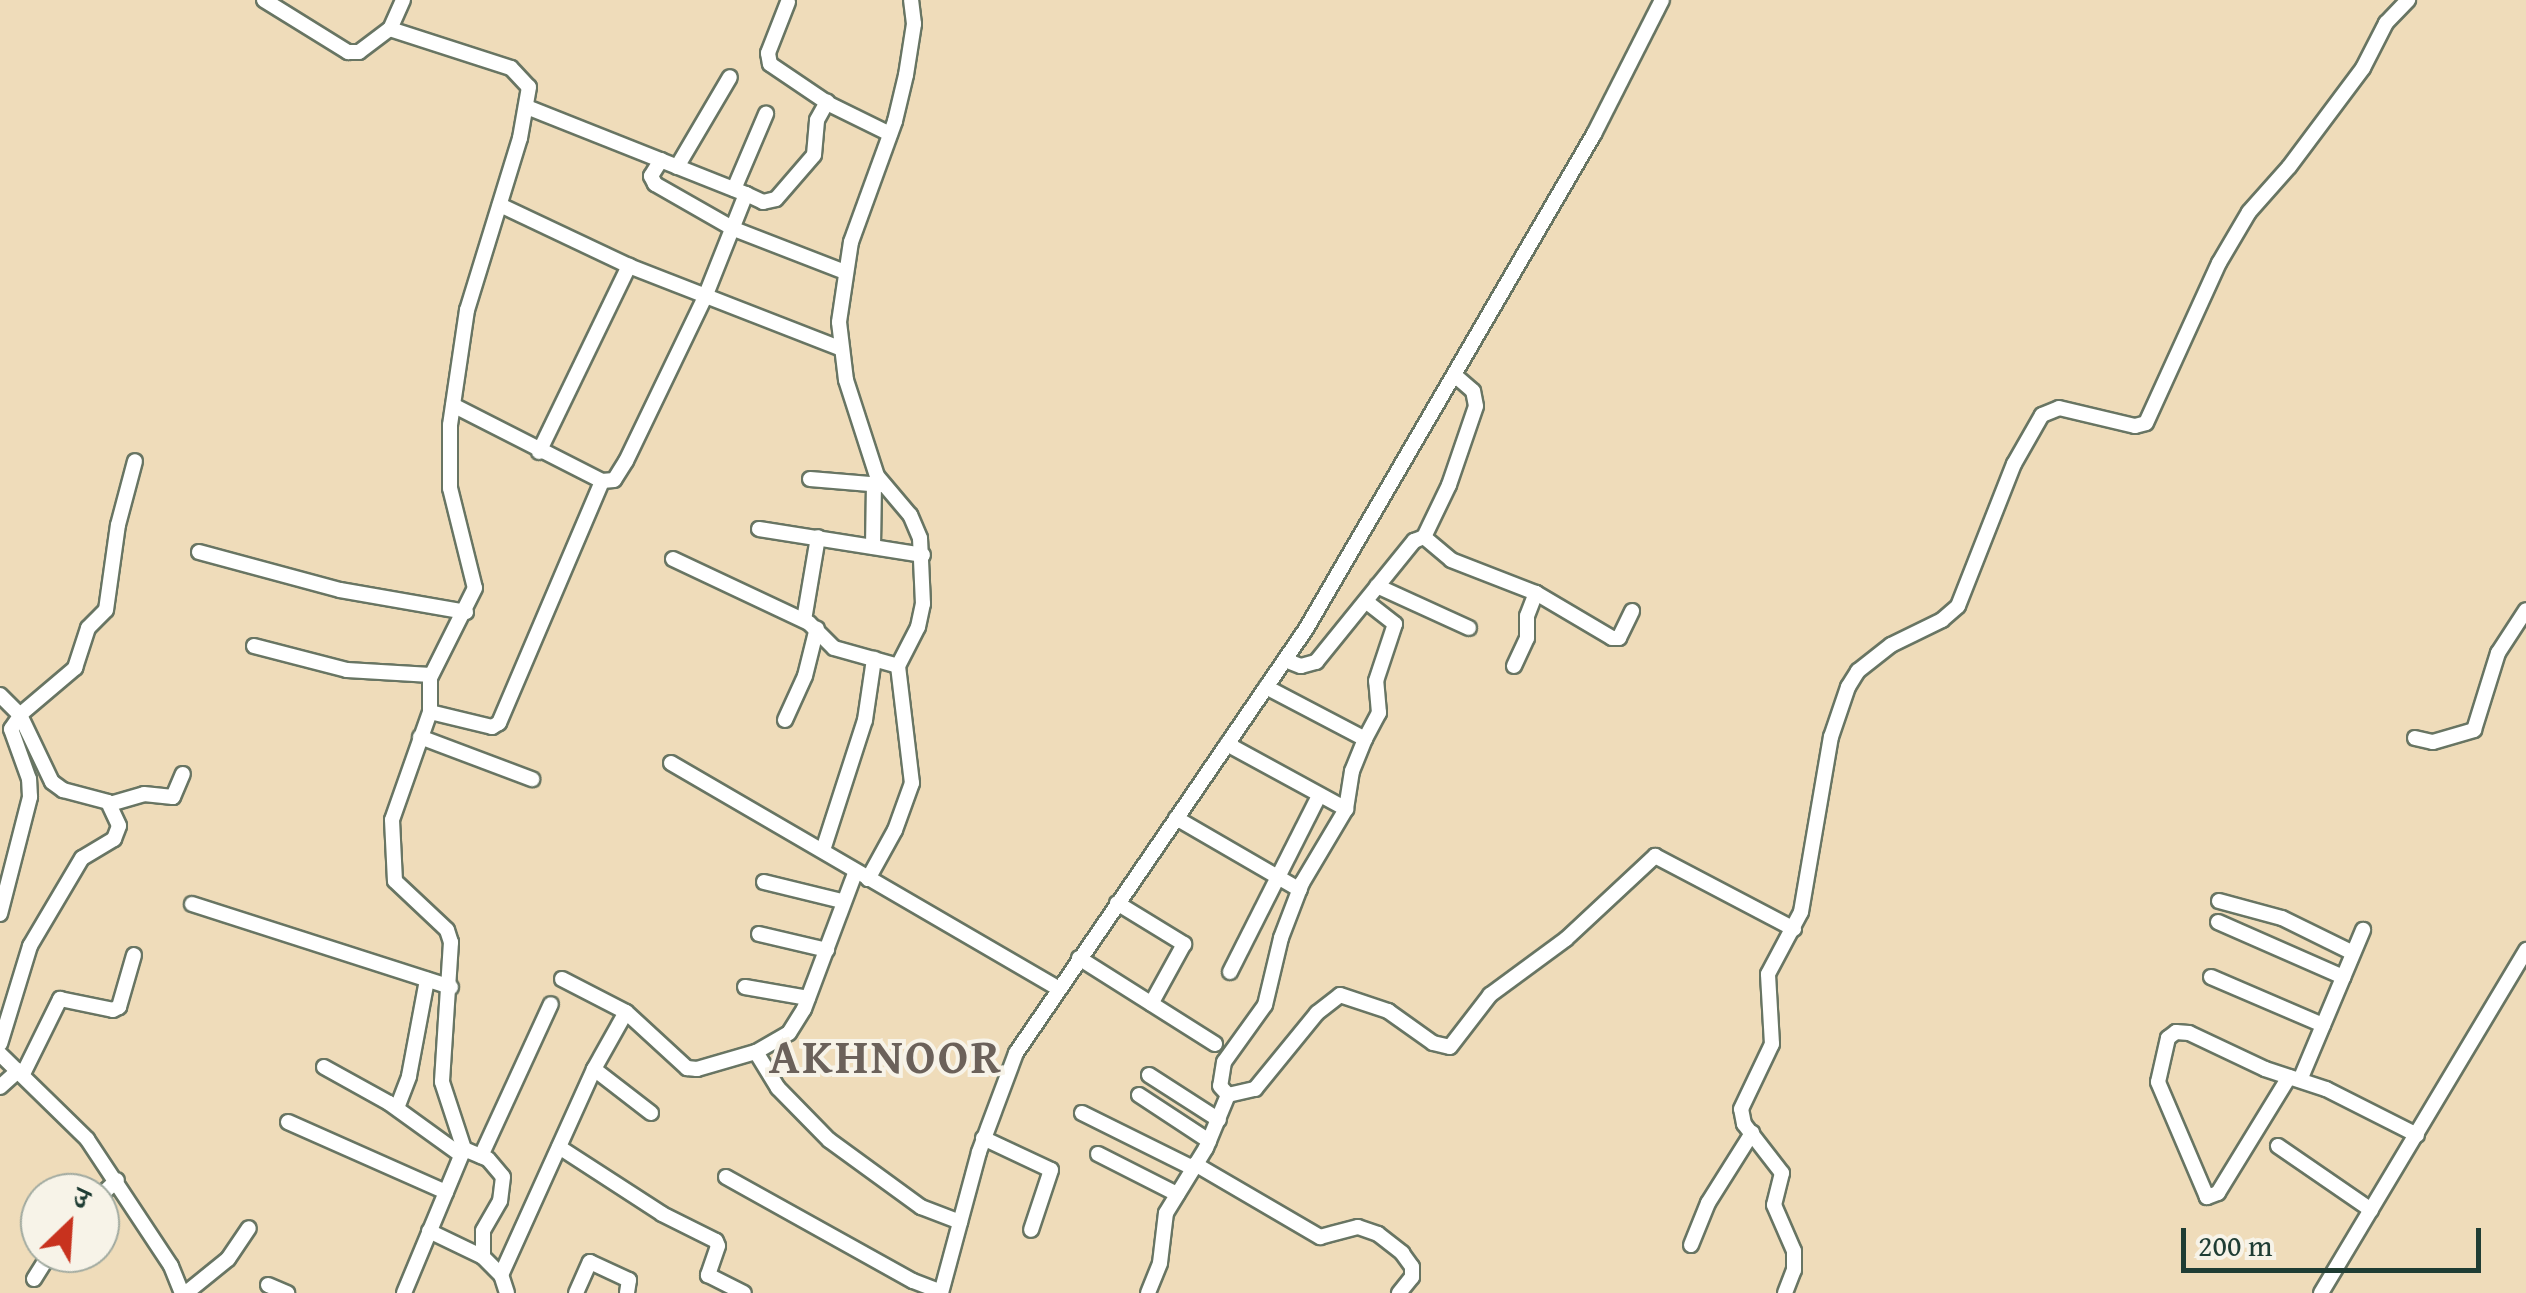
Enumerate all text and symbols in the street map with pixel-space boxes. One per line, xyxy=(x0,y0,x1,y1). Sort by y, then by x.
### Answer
district label: AKHNOOR xyxy=(769,1027,1003,1085)
north arrow xyxy=(20,1173,120,1273)
text: उ xyxy=(67,1176,97,1219)
scale bar xyxy=(2186,1208,2486,1270)
text: 200 m xyxy=(2198,1223,2272,1267)

